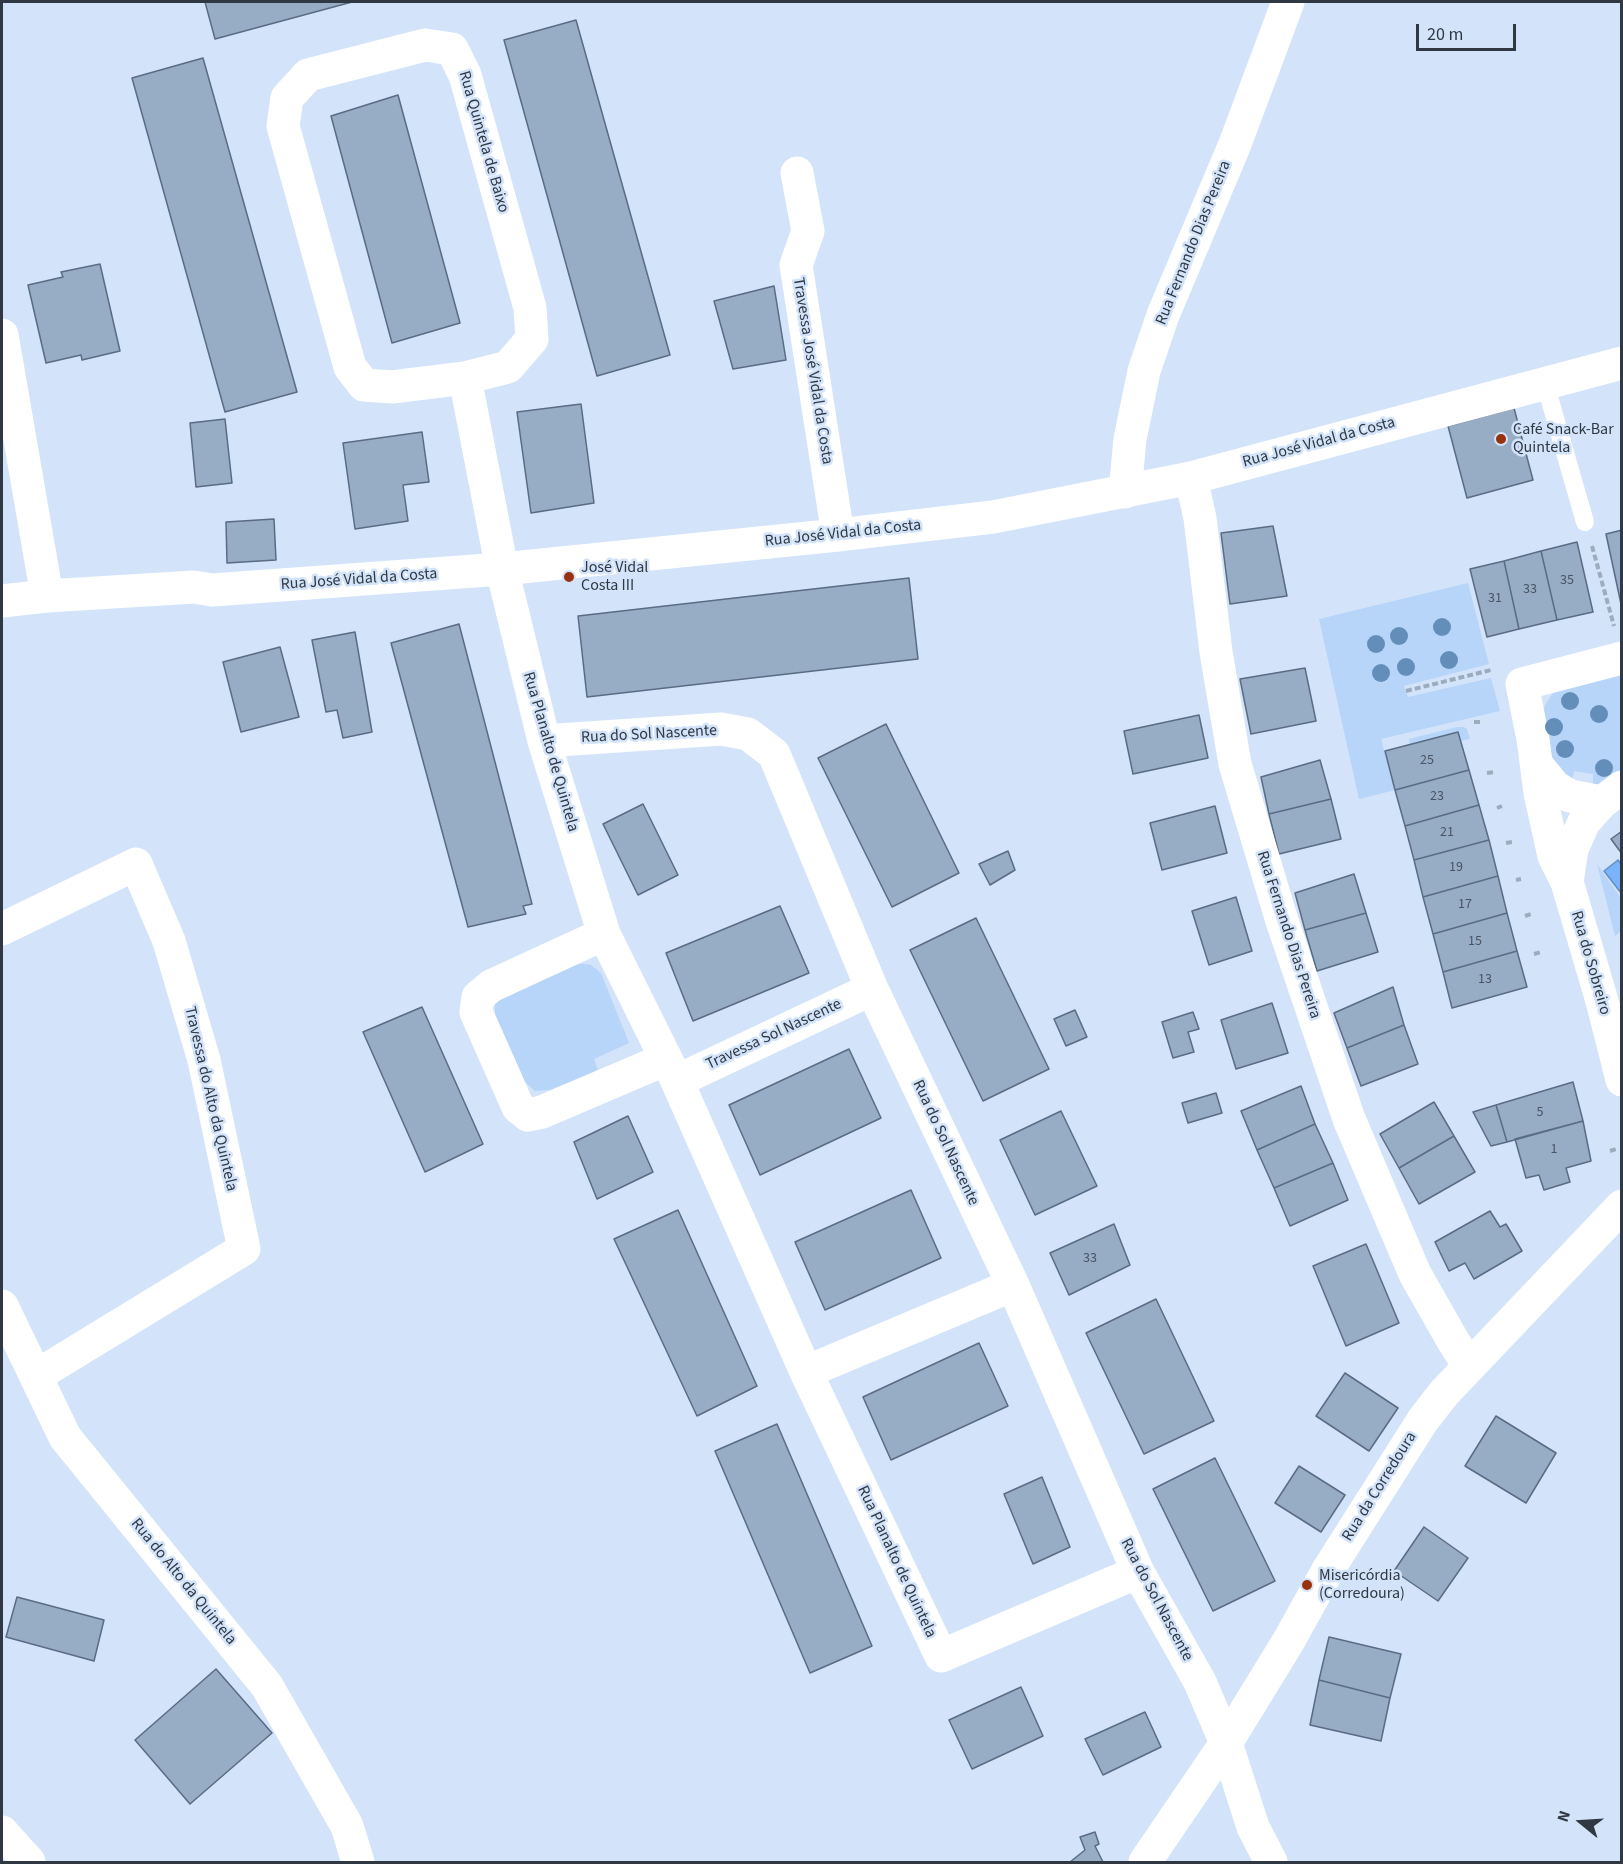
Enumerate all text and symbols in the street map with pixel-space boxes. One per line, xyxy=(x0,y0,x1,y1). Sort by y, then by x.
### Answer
scale bar xyxy=(1419,12,1520,50)
text: 20 m xyxy=(1427,22,1463,47)
street label: Rua Quintela de Baixo xyxy=(454,69,512,215)
street label: Rua Fernando Dias Pereira xyxy=(1152,158,1236,328)
street label: Travessa José Vidal da Costa xyxy=(788,276,836,466)
street label: Rua José Vidal da Costa xyxy=(1241,413,1397,473)
place label: Café Snack-Bar Quintela xyxy=(1513,420,1614,458)
marker: Café Snack-Bar Quintela xyxy=(1494,432,1508,446)
street label: Rua José Vidal da Costa xyxy=(764,516,922,552)
place label: José Vidal Costa III xyxy=(581,558,648,596)
street label: Rua José Vidal da Costa xyxy=(280,565,438,595)
marker: José Vidal Costa III xyxy=(562,570,576,584)
house number: 35 xyxy=(1560,573,1574,589)
house number: 33 xyxy=(1523,582,1537,598)
house number: 31 xyxy=(1488,591,1502,607)
street label: Rua Planalto de Quintela xyxy=(518,670,582,834)
street label: Rua do Sol Nascente xyxy=(580,722,718,748)
house number: 25 xyxy=(1420,753,1434,769)
house number: 23 xyxy=(1430,789,1444,805)
house number: 21 xyxy=(1440,825,1454,841)
street label: Rua Fernando Dias Pereira xyxy=(1252,849,1324,1021)
house number: 19 xyxy=(1449,860,1463,876)
house number: 17 xyxy=(1458,897,1472,913)
street label: Rua do Sobreiro xyxy=(1566,909,1614,1017)
house number: 15 xyxy=(1468,934,1482,950)
house number: 13 xyxy=(1478,972,1492,988)
street label: Travessa Sol Nascente xyxy=(703,995,845,1075)
street label: Travessa do Alto da Quintela xyxy=(179,1005,241,1193)
street label: Rua do Sol Nascente xyxy=(908,1077,982,1209)
house number: 5 xyxy=(1537,1105,1543,1121)
house number: 1 xyxy=(1551,1142,1557,1158)
house number: 33 xyxy=(1083,1251,1097,1267)
street label: Rua da Corredoura xyxy=(1339,1429,1421,1545)
street label: Rua Planalto de Quintela xyxy=(852,1483,940,1641)
street label: Rua do Alto da Quintela xyxy=(126,1515,240,1649)
street label: Rua do Sol Nascente xyxy=(1116,1535,1196,1665)
place label: Misericórdia (Corredoura) xyxy=(1319,1566,1405,1604)
marker: Misericórdia (Corredoura) xyxy=(1300,1578,1314,1592)
north arrow xyxy=(1551,1792,1611,1852)
text: N xyxy=(1552,1808,1576,1825)

